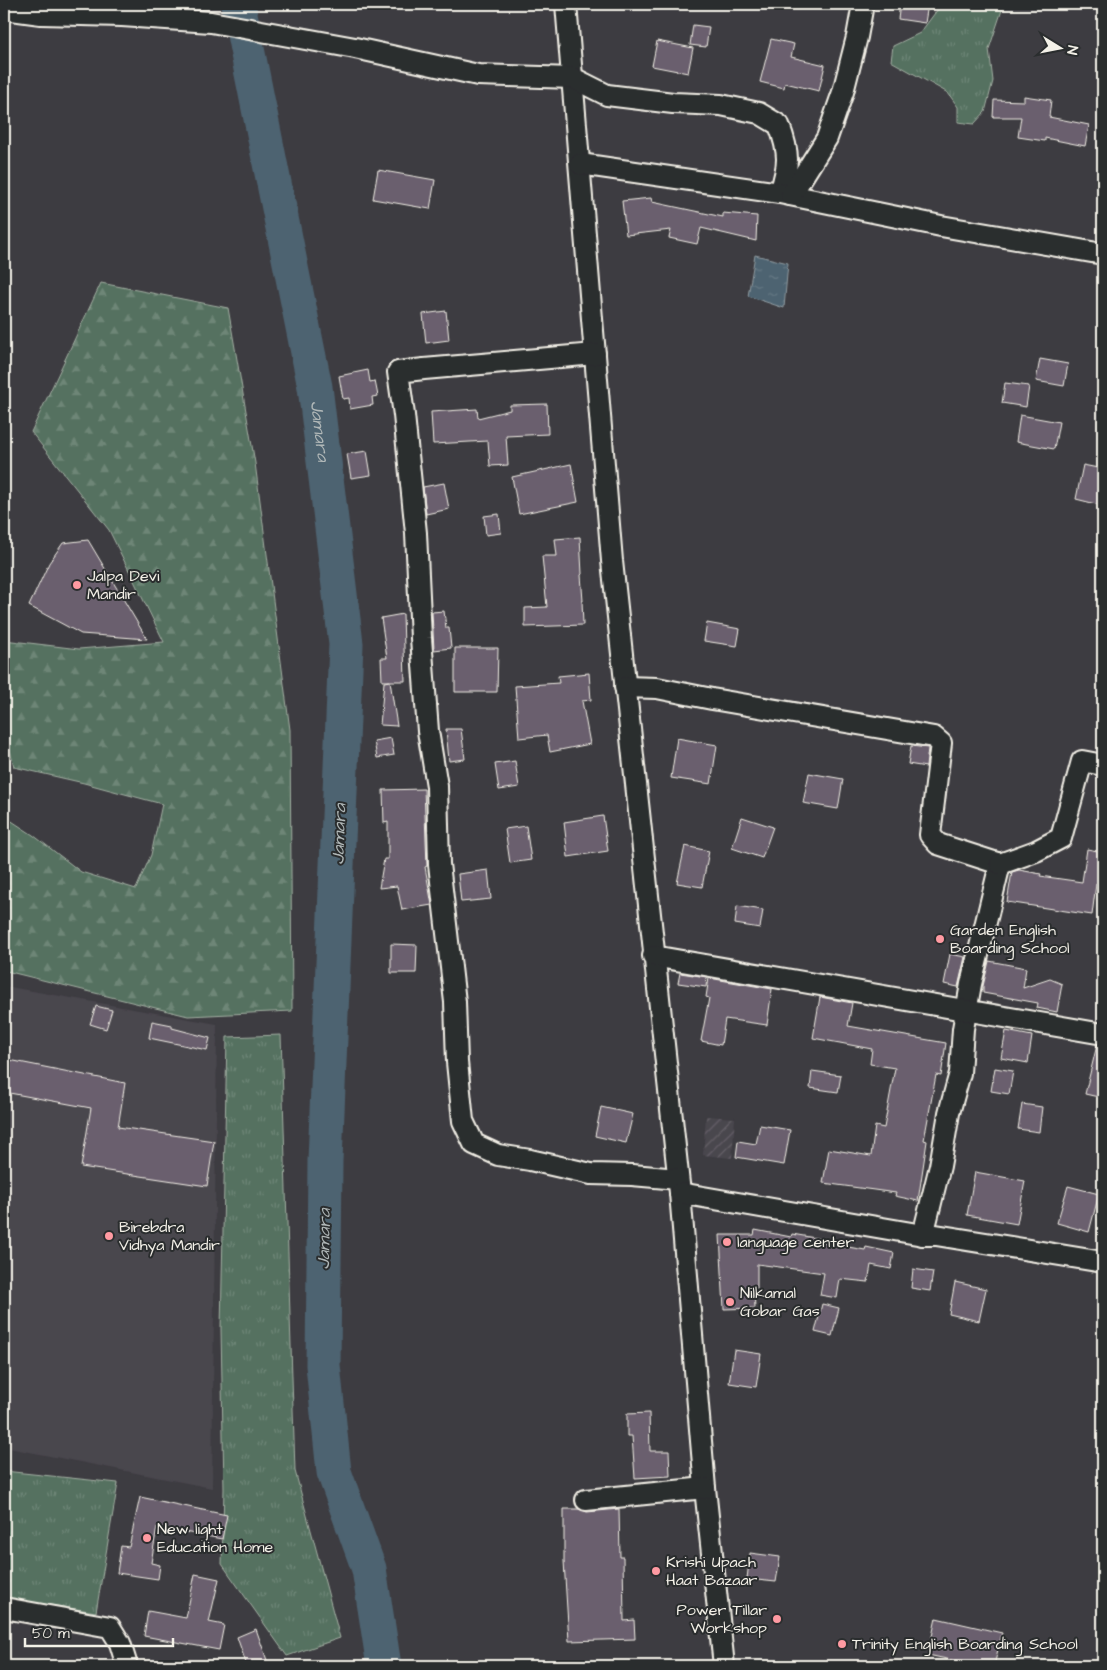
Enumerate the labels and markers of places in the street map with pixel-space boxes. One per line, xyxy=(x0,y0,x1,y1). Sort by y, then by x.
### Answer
place label: Jalpa Devi Mandir xyxy=(87,565,160,605)
marker: Jalpa Devi Mandir xyxy=(71,579,83,591)
place label: Garden English Boarding School xyxy=(950,919,1069,960)
marker: Garden English Boarding School xyxy=(934,933,946,945)
place label: Birebdra Vidhya Mandir xyxy=(119,1216,220,1257)
marker: Birebdra Vidhya Mandir xyxy=(103,1230,115,1242)
place label: language center xyxy=(737,1231,854,1254)
marker: language center xyxy=(721,1236,733,1248)
place label: Nilkamal Gobar Gas xyxy=(740,1282,820,1322)
marker: Nilkamal Gobar Gas xyxy=(724,1296,736,1308)
place label: New light Education Home xyxy=(157,1518,274,1558)
marker: New light Education Home xyxy=(141,1532,153,1544)
place label: Krishi Upach Haat Bazaar xyxy=(666,1551,758,1591)
marker: Krishi Upach Haat Bazaar xyxy=(650,1565,662,1577)
place label: Power Tillar Workshop xyxy=(677,1599,767,1639)
marker: Power Tillar Workshop xyxy=(771,1613,783,1625)
place label: Trinity English Boarding School xyxy=(852,1633,1078,1656)
marker: Trinity English Boarding School xyxy=(836,1638,848,1650)

